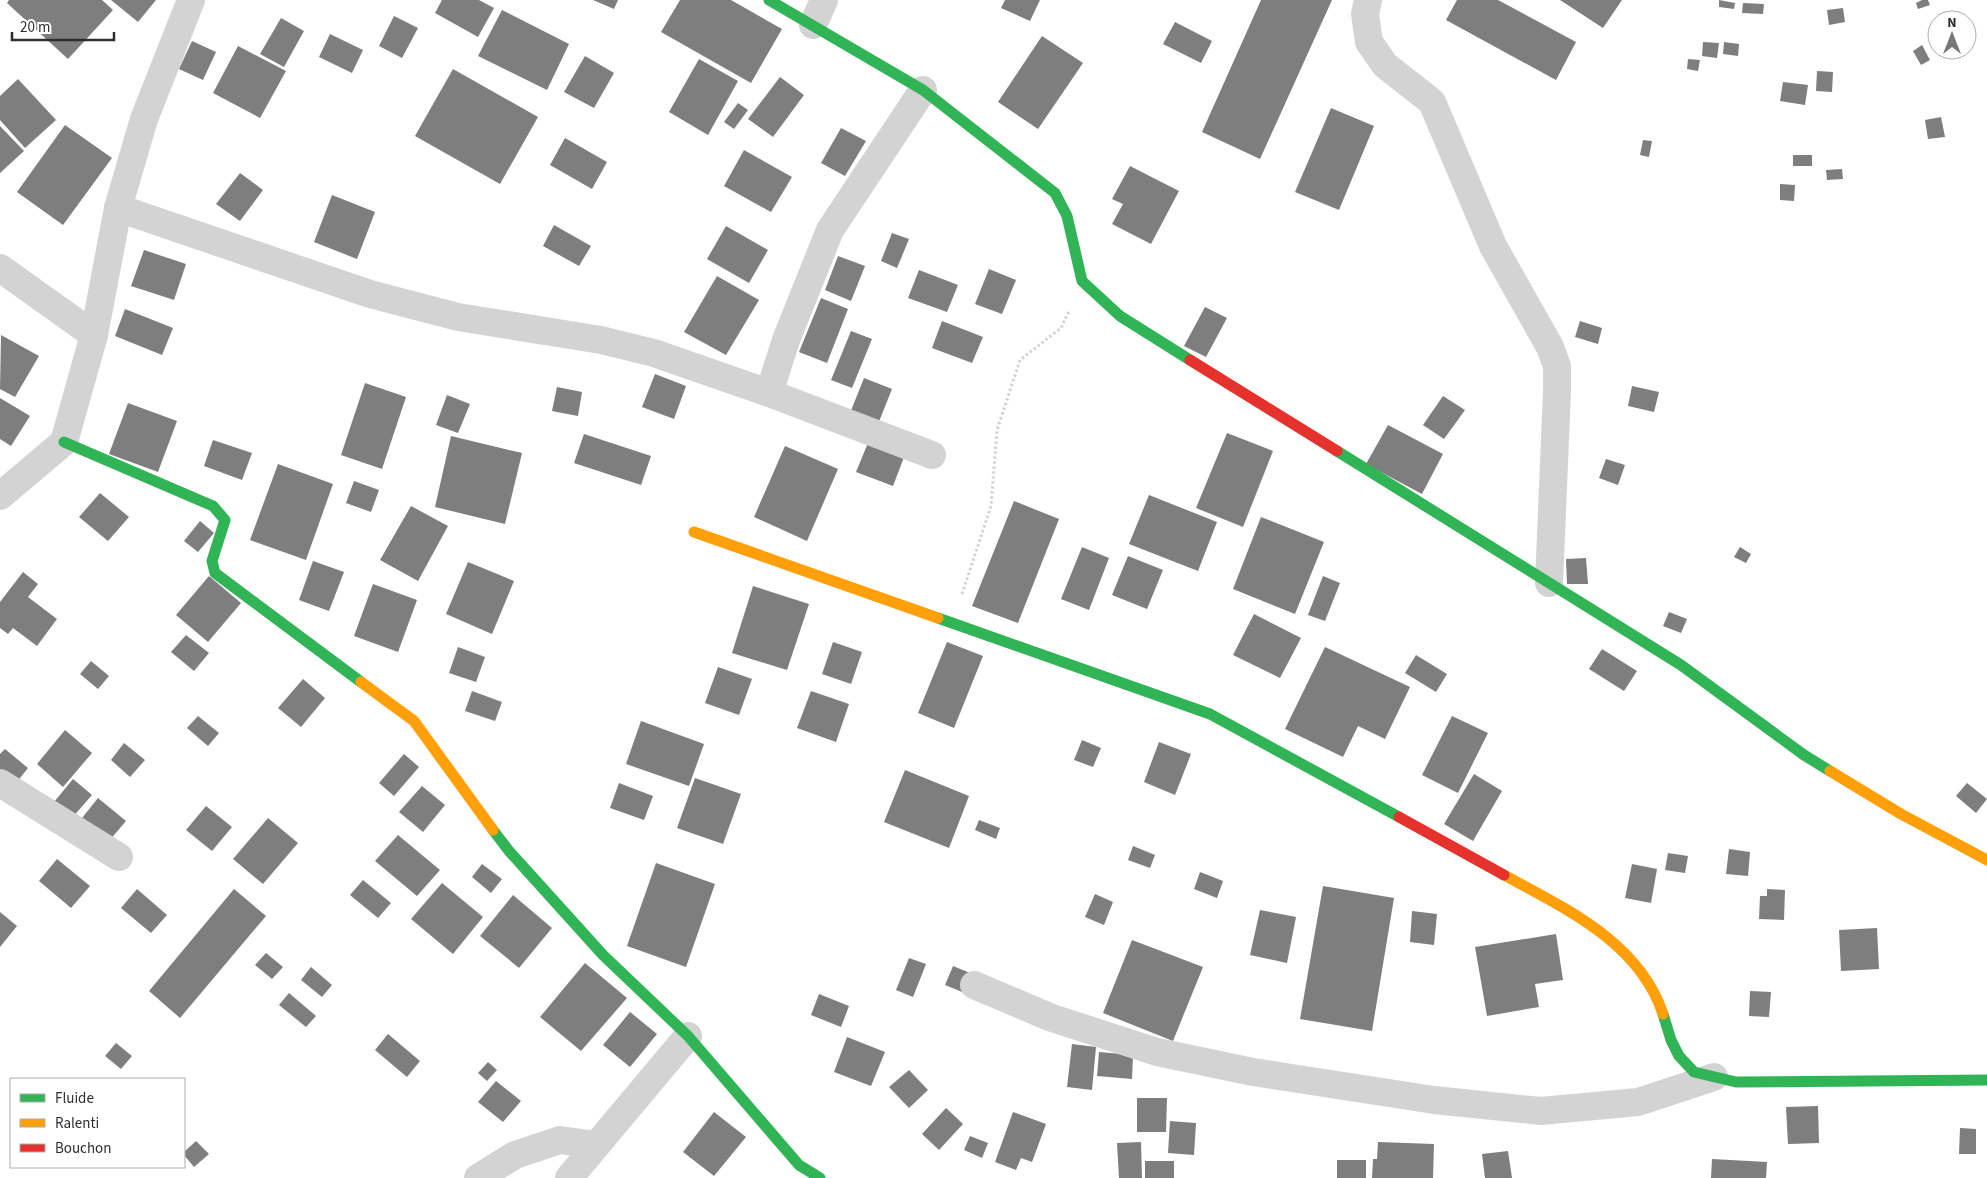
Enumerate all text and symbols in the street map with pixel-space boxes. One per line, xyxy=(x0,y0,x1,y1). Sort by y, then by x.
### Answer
scale bar xyxy=(12,10,115,42)
north arrow xyxy=(1927,10,1977,60)
text: N xyxy=(1947,13,1957,33)
text: 20 m xyxy=(20,17,50,38)
legend xyxy=(10,1078,185,1168)
text: Fluide xyxy=(55,1088,94,1109)
text: Ralenti xyxy=(55,1113,99,1134)
text: Bouchon xyxy=(55,1138,111,1159)

